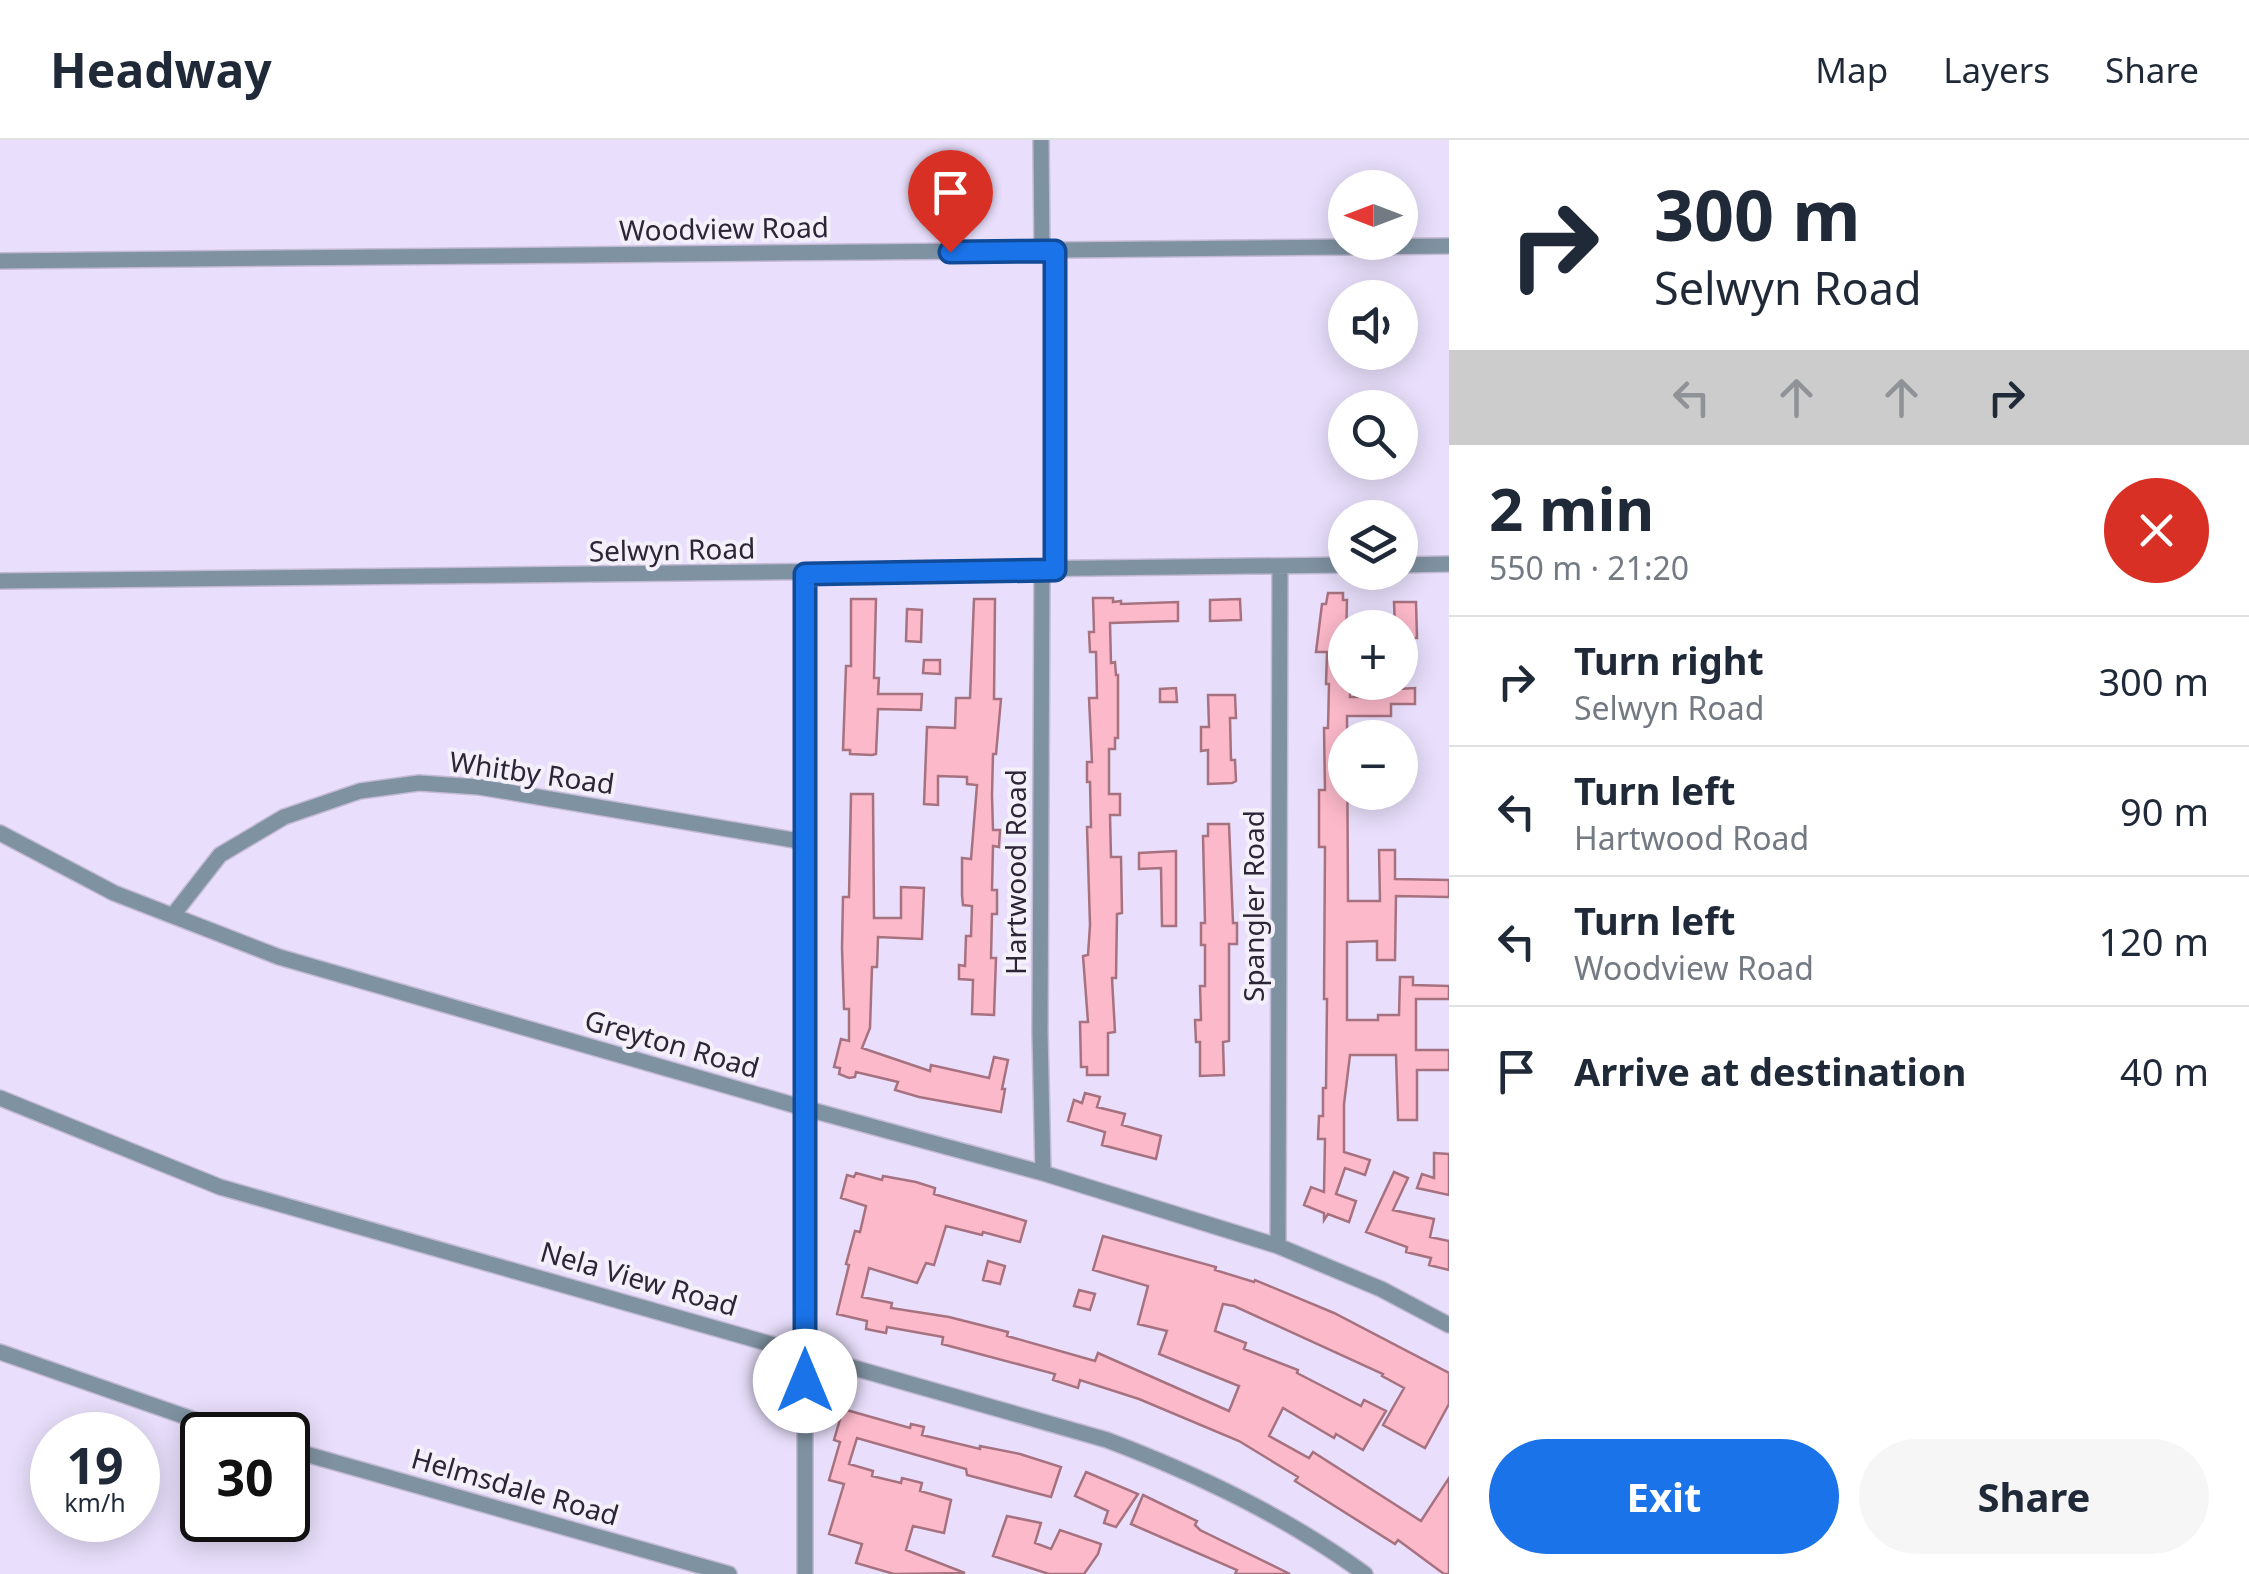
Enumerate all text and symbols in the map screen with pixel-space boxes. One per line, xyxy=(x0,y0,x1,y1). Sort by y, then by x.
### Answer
text: Headway xyxy=(50,37,272,102)
text: Map xyxy=(1815,46,1888,93)
text: Layers xyxy=(1943,46,2050,93)
text: Share xyxy=(2105,46,2199,93)
pin xyxy=(908,150,993,253)
icon: arrive xyxy=(923,165,978,220)
text: 300 m xyxy=(1654,166,1861,262)
north arrow xyxy=(1328,170,1418,260)
map controls xyxy=(1328,170,1418,810)
icon: right xyxy=(1489,180,1619,310)
street label: Woodview Road xyxy=(619,207,829,249)
text: Selwyn Road xyxy=(1654,257,1922,318)
button: sound xyxy=(1328,280,1418,370)
icon: left xyxy=(1664,370,1719,425)
icon: ahead xyxy=(1769,370,1824,425)
icon: ahead xyxy=(1874,370,1929,425)
icon: right xyxy=(1979,370,2034,425)
button: search xyxy=(1328,390,1418,480)
text: 2 min xyxy=(1489,467,1654,549)
button: close xyxy=(2104,478,2209,583)
button: layers xyxy=(1328,500,1418,590)
street label: Selwyn Road xyxy=(588,529,756,569)
text: 550 m · 21:20 xyxy=(1489,546,1689,589)
button: + xyxy=(1328,610,1418,700)
text: Turn right xyxy=(1574,634,1764,686)
icon: right xyxy=(1489,654,1544,709)
text: 300 m xyxy=(2098,655,2209,707)
text: Selwyn Road xyxy=(1574,686,1764,729)
button: − xyxy=(1328,720,1418,810)
street label: Whitby Road xyxy=(447,742,617,802)
text: Turn left xyxy=(1574,764,1736,816)
street label: Hartwood Road xyxy=(996,769,1034,975)
icon: left xyxy=(1489,784,1544,839)
text: 90 m xyxy=(2120,785,2209,837)
street label: Spangler Road xyxy=(1234,810,1272,1002)
text: Hartwood Road xyxy=(1574,816,1809,859)
text: Turn left xyxy=(1574,894,1736,946)
icon: left xyxy=(1489,914,1544,969)
text: 120 m xyxy=(2098,915,2209,967)
text: Woodview Road xyxy=(1574,946,1814,989)
street label: Greyton Road xyxy=(581,1000,764,1086)
icon: arrive xyxy=(1489,1044,1544,1099)
text: Arrive at destination xyxy=(1574,1045,1966,1097)
text: 40 m xyxy=(2120,1045,2209,1097)
street label: Nela View Road xyxy=(536,1232,742,1324)
position arrow xyxy=(753,1329,857,1433)
speed limit sign: 30 xyxy=(180,1412,310,1542)
text: 19 xyxy=(66,1431,124,1499)
street label: Helmsdale Road xyxy=(407,1438,623,1534)
button: Exit xyxy=(1489,1439,1839,1554)
button: Share xyxy=(1859,1439,2209,1554)
text: km/h xyxy=(64,1485,126,1519)

